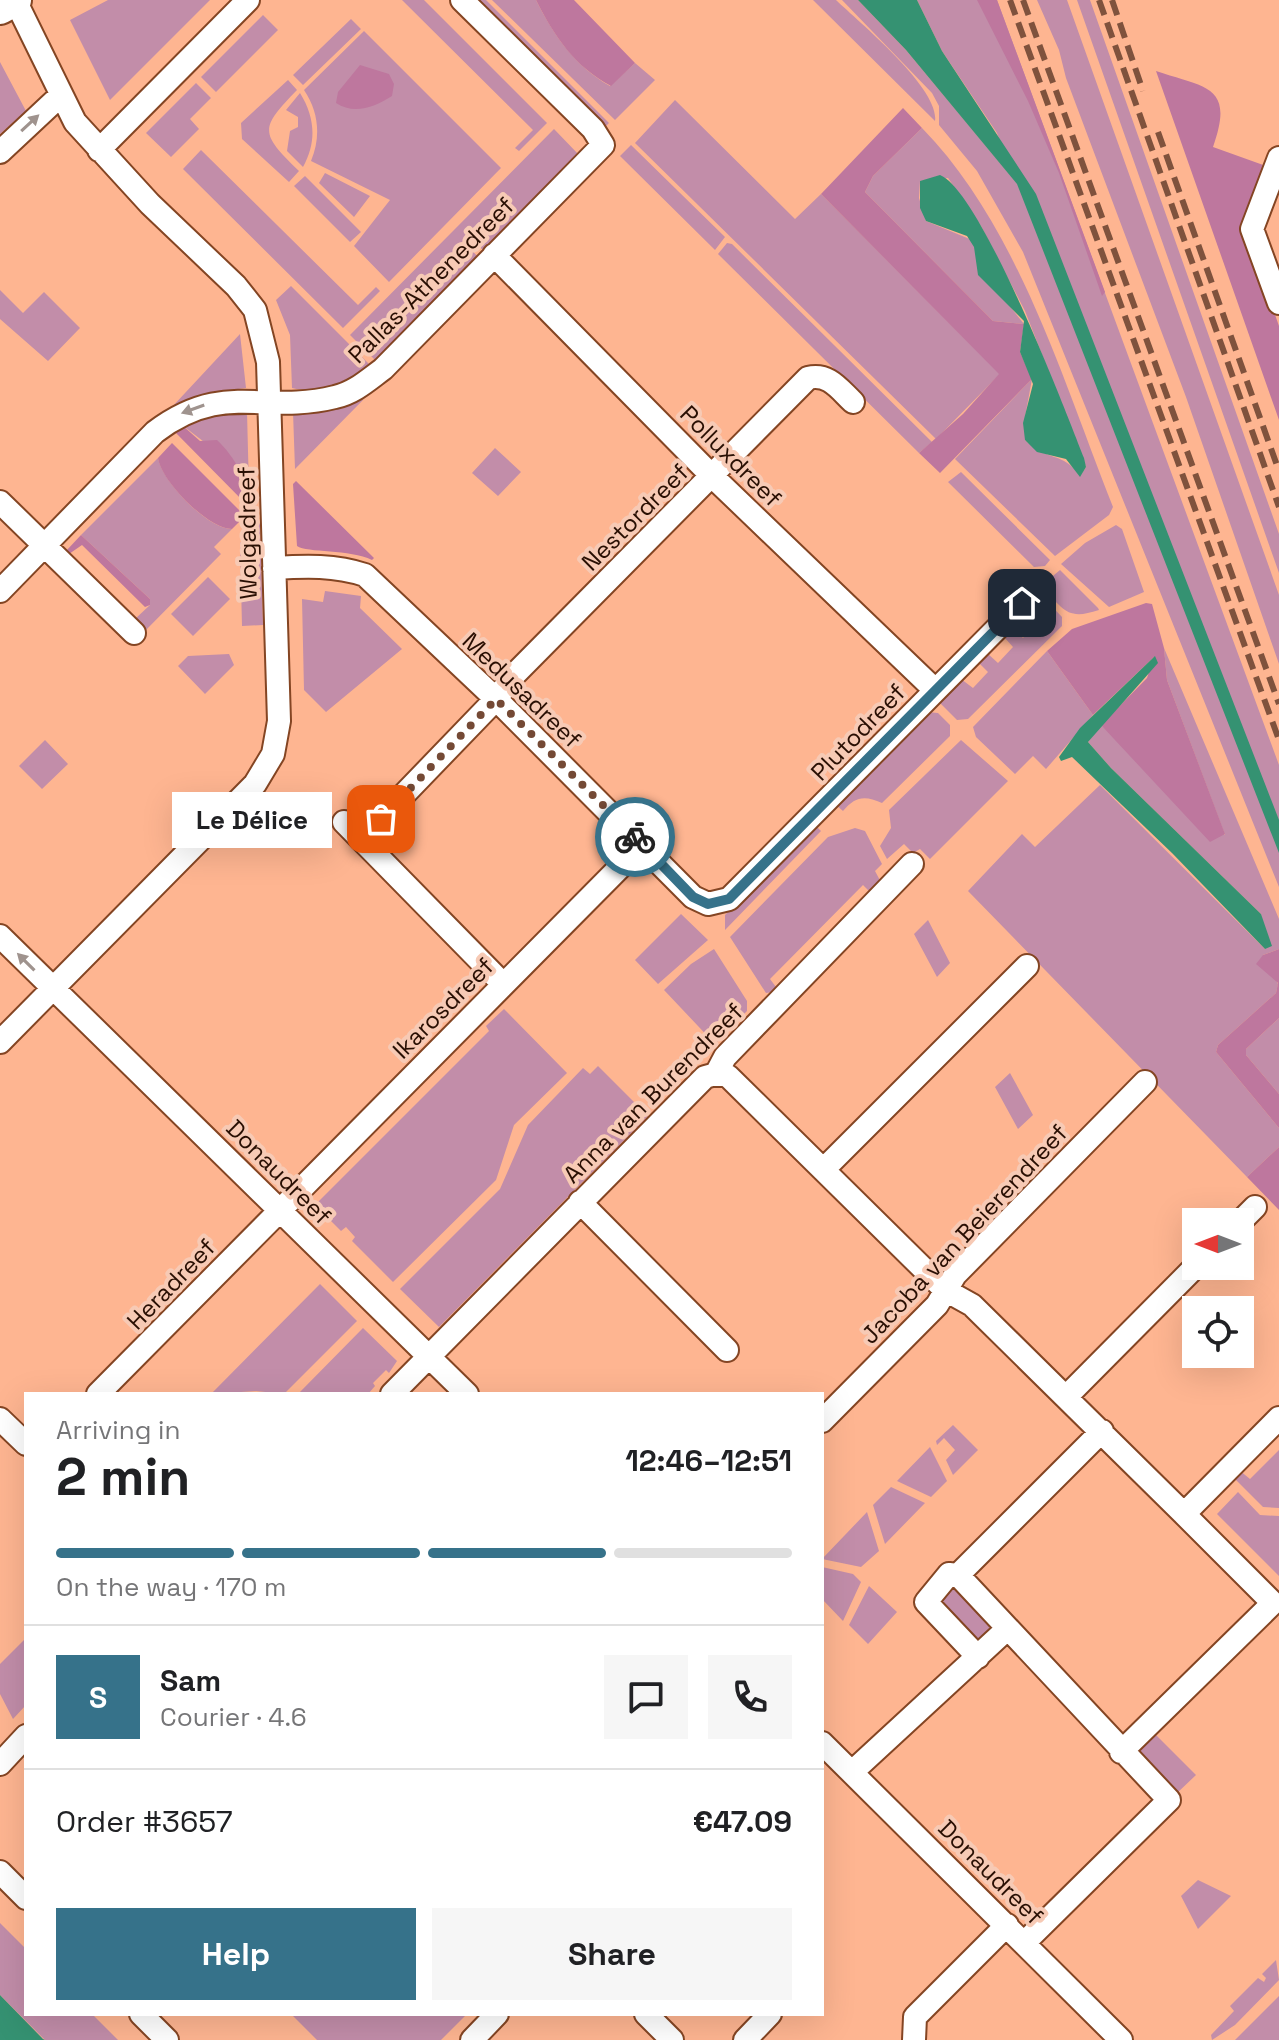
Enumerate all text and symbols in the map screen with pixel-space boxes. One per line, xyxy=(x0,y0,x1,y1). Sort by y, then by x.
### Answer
one-way arrow xyxy=(21,115,40,133)
street label: Pallas-Athenedreef xyxy=(341,190,521,370)
street label: Polluxdreef xyxy=(674,399,788,513)
one-way arrow xyxy=(181,403,205,416)
street label: Nestordreef xyxy=(575,457,695,577)
street label: Wolgadreef xyxy=(230,466,264,600)
pin xyxy=(988,569,1056,637)
icon: home xyxy=(1000,581,1044,625)
street label: Medusadreef xyxy=(456,625,588,755)
street label: Plutodreef xyxy=(804,677,912,787)
pin xyxy=(347,785,415,853)
callout: Le Délice xyxy=(173,791,333,847)
icon: bag xyxy=(359,797,403,841)
courier xyxy=(595,797,675,877)
text: Le Délice xyxy=(196,803,308,837)
icon: bike xyxy=(613,815,657,859)
street label: Ikarosdreef xyxy=(386,951,500,1065)
one-way arrow xyxy=(17,953,36,972)
street label: Anna van Burendreef xyxy=(556,996,750,1190)
street label: Donaudreef xyxy=(220,1113,338,1231)
street label: Jacoba van Beierendreef xyxy=(854,1118,1074,1350)
north arrow xyxy=(1182,1208,1254,1280)
map controls xyxy=(1182,1208,1254,1368)
street label: Heradreef xyxy=(120,1232,222,1336)
button: locate xyxy=(1182,1296,1254,1368)
text: Arriving in xyxy=(56,1413,180,1447)
text: 12:46–12:51 xyxy=(625,1441,792,1480)
text: 2 min xyxy=(56,1444,190,1510)
text: On the way · 170 m xyxy=(56,1570,286,1604)
button: chat xyxy=(604,1655,688,1739)
button: phone xyxy=(708,1655,792,1739)
text: Sam xyxy=(160,1661,221,1700)
text: S xyxy=(89,1678,107,1717)
text: Courier · 4.6 xyxy=(160,1700,307,1734)
text: Order #3657 xyxy=(56,1802,233,1841)
text: €47.09 xyxy=(693,1802,792,1841)
street label: Donaudreef xyxy=(932,1813,1050,1931)
button: Help xyxy=(56,1908,416,2000)
button: Share xyxy=(432,1908,792,2000)

